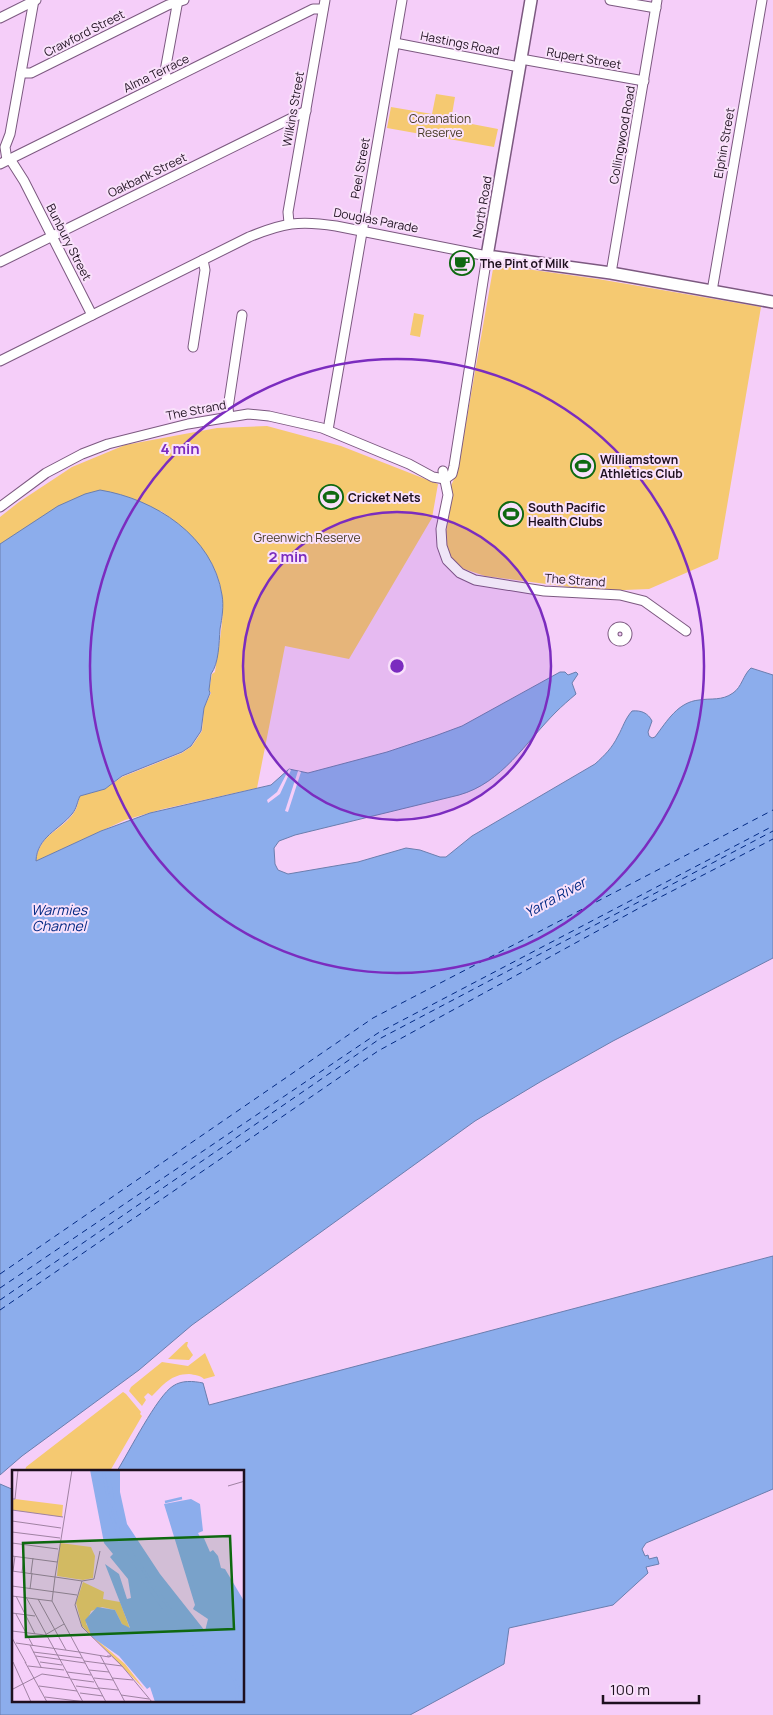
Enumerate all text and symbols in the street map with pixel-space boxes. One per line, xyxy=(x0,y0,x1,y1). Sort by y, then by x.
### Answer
street label: Crawford Street xyxy=(41,5,127,61)
street label: Hastings Road xyxy=(419,27,501,59)
street label: Rupert Street xyxy=(545,43,623,73)
street label: Alma Terrace xyxy=(120,50,192,96)
street label: Wilkins Street xyxy=(278,70,308,148)
street label: Collingwood Road xyxy=(605,85,639,185)
street label: Elphin Street xyxy=(709,106,739,180)
park label: Coranation Reserve xyxy=(409,110,471,141)
street label: Peel Street xyxy=(346,136,374,200)
street label: Oakbank Street xyxy=(105,148,189,201)
street label: North Road xyxy=(468,175,496,239)
street label: Bunbury Street xyxy=(42,201,96,283)
street label: Douglas Parade xyxy=(332,203,420,237)
cafe icon: The Pint of Milk xyxy=(449,250,475,276)
place label: The Pint of Milk xyxy=(480,255,569,272)
street label: The Strand xyxy=(165,396,227,424)
text: 4 min xyxy=(160,438,200,459)
place label: Williamstown Athletics Club xyxy=(600,451,683,482)
sports icon: Williamstown Athletics Club xyxy=(570,453,596,479)
sports icon: Cricket Nets xyxy=(318,484,344,510)
place label: Cricket Nets xyxy=(348,489,421,506)
place label: South Pacific Health Clubs xyxy=(528,499,606,530)
sports icon: South Pacific Health Clubs xyxy=(498,501,524,527)
park label: Greenwich Reserve xyxy=(254,529,360,546)
text: 2 min xyxy=(268,546,308,567)
street label: The Strand xyxy=(544,569,606,591)
centre of rings xyxy=(388,657,406,675)
water label: Yarra River xyxy=(521,872,591,922)
water label: Warmies Channel xyxy=(31,900,89,935)
inset map xyxy=(12,1470,245,1702)
scale bar xyxy=(603,1672,699,1704)
text: 100 m xyxy=(610,1679,650,1700)

